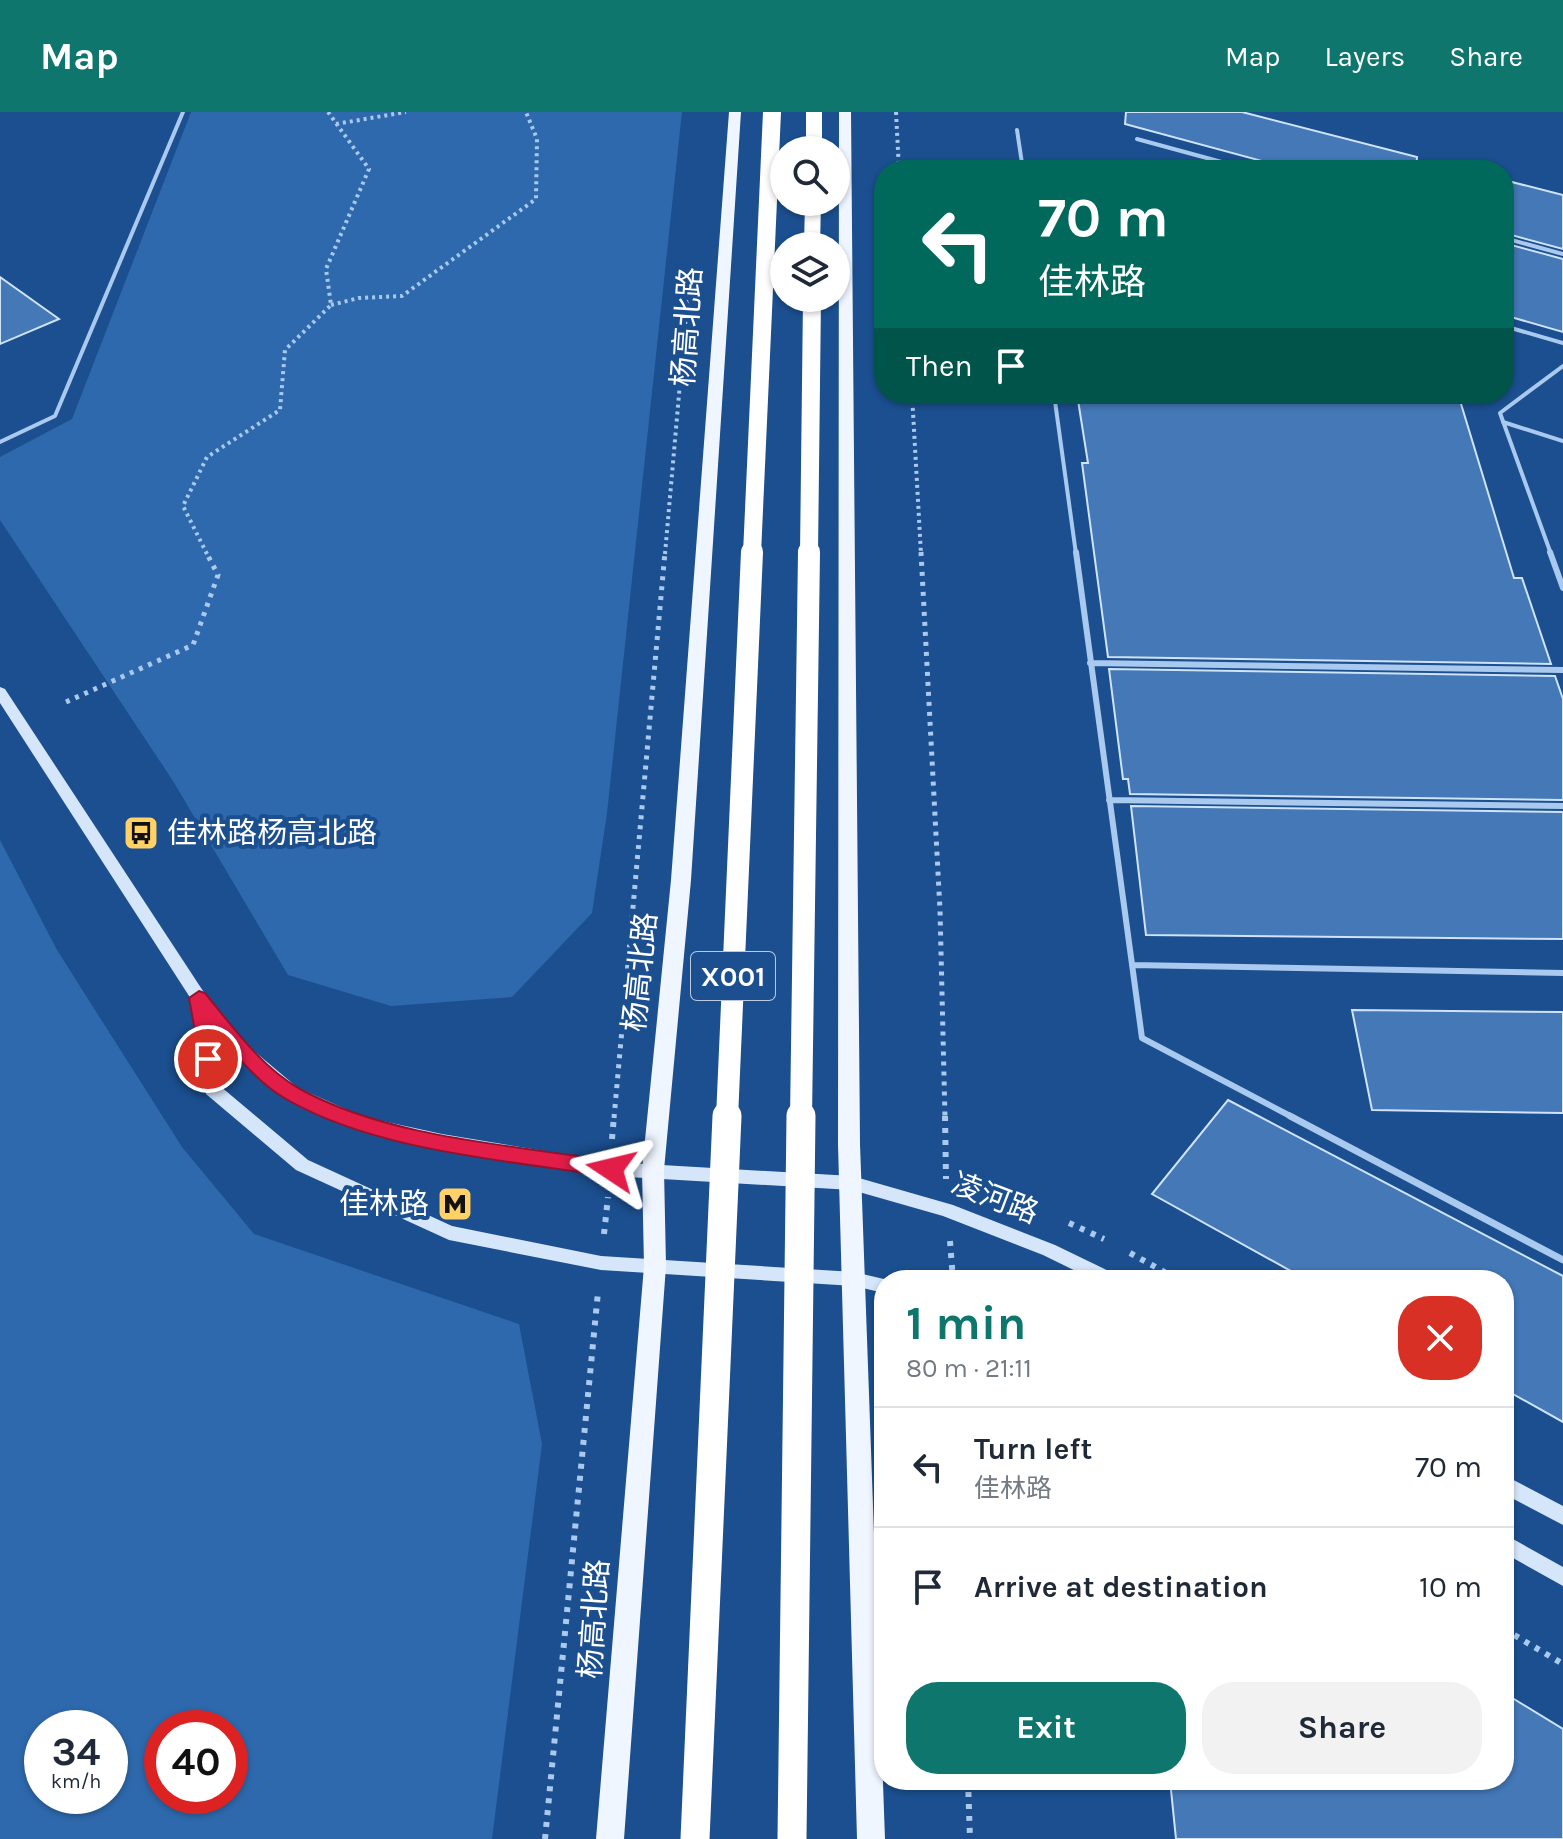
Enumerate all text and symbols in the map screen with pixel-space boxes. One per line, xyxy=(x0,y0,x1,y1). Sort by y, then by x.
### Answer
text: Map xyxy=(40,34,119,79)
text: Map xyxy=(1225,40,1280,73)
text: Layers xyxy=(1324,40,1405,73)
text: Share xyxy=(1449,40,1523,73)
map controls xyxy=(770,136,850,312)
button: search xyxy=(770,136,850,216)
text: 70 m xyxy=(1038,185,1169,250)
icon: left xyxy=(906,192,1010,296)
button: layers xyxy=(770,232,850,312)
text: 佳林路 xyxy=(1038,261,1146,303)
street label: 杨高北路 xyxy=(665,266,709,388)
icon: arrive xyxy=(989,344,1033,388)
text: Then xyxy=(906,348,973,384)
bus stop icon: 佳林路杨高北路 xyxy=(122,814,160,852)
place label: 佳林路杨高北路 xyxy=(167,815,377,851)
street label: 杨高北路 xyxy=(616,910,664,1034)
road number: X001 xyxy=(691,952,775,1000)
pin xyxy=(174,1025,242,1093)
icon: arrive xyxy=(186,1037,230,1081)
position arrow xyxy=(569,1127,653,1211)
street label: 凌河路 xyxy=(947,1165,1043,1231)
metro station icon: 佳林路 xyxy=(436,1185,474,1223)
place label: 佳林路 xyxy=(339,1186,429,1222)
text: 1 min xyxy=(906,1295,1026,1351)
button: close xyxy=(1398,1296,1482,1380)
text: 80 m · 21:11 xyxy=(906,1353,1032,1384)
text: Turn left xyxy=(974,1431,1092,1467)
icon: left xyxy=(906,1445,950,1489)
text: 70 m xyxy=(1415,1449,1482,1485)
text: 佳林路 xyxy=(974,1473,1052,1504)
street label: 杨高北路 xyxy=(572,1558,616,1680)
icon: arrive xyxy=(906,1565,950,1609)
text: Arrive at destination xyxy=(974,1569,1268,1605)
text: 10 m xyxy=(1419,1569,1482,1605)
button: Exit xyxy=(906,1682,1186,1774)
button: Share xyxy=(1202,1682,1482,1774)
speed limit sign: 40 xyxy=(144,1710,248,1814)
text: 34 xyxy=(52,1728,100,1775)
text: km/h xyxy=(51,1770,101,1793)

